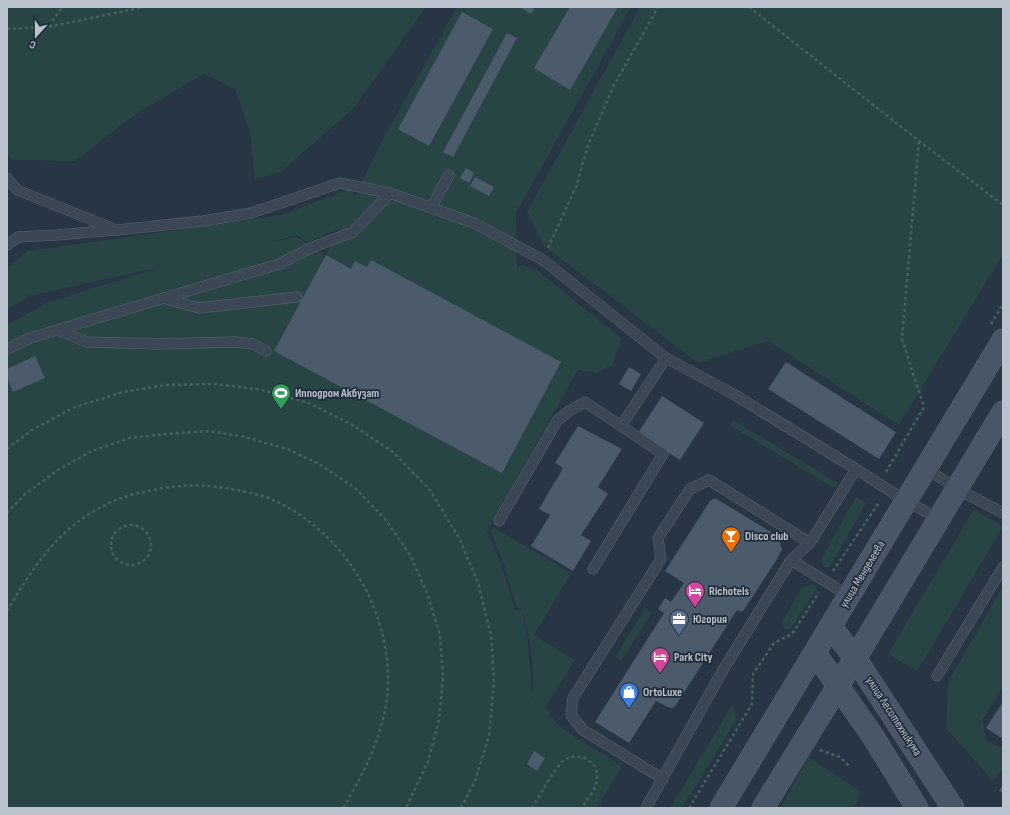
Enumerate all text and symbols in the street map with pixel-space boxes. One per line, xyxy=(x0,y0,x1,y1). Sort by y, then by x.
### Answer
north arrow xyxy=(16,16,56,56)
text: С xyxy=(27,38,38,52)
sports icon: Ипподром Акбузат xyxy=(270,382,292,410)
place label: Ипподром Акбузат xyxy=(295,386,379,401)
bar icon: Disco club xyxy=(720,525,742,553)
place label: Disco club xyxy=(745,529,788,544)
street label: улица Менделеева xyxy=(837,538,889,611)
hotel icon: Richotels xyxy=(684,580,706,608)
place label: Richotels xyxy=(709,584,749,599)
office icon: Югория xyxy=(668,608,690,636)
place label: Югория xyxy=(693,612,727,627)
hotel icon: Park City xyxy=(649,646,671,674)
place label: Park City xyxy=(674,650,713,665)
street label: улица Лесотехникума xyxy=(862,674,925,759)
shop icon: OrtoLuxe xyxy=(618,681,640,709)
place label: OrtoLuxe xyxy=(643,685,682,700)

